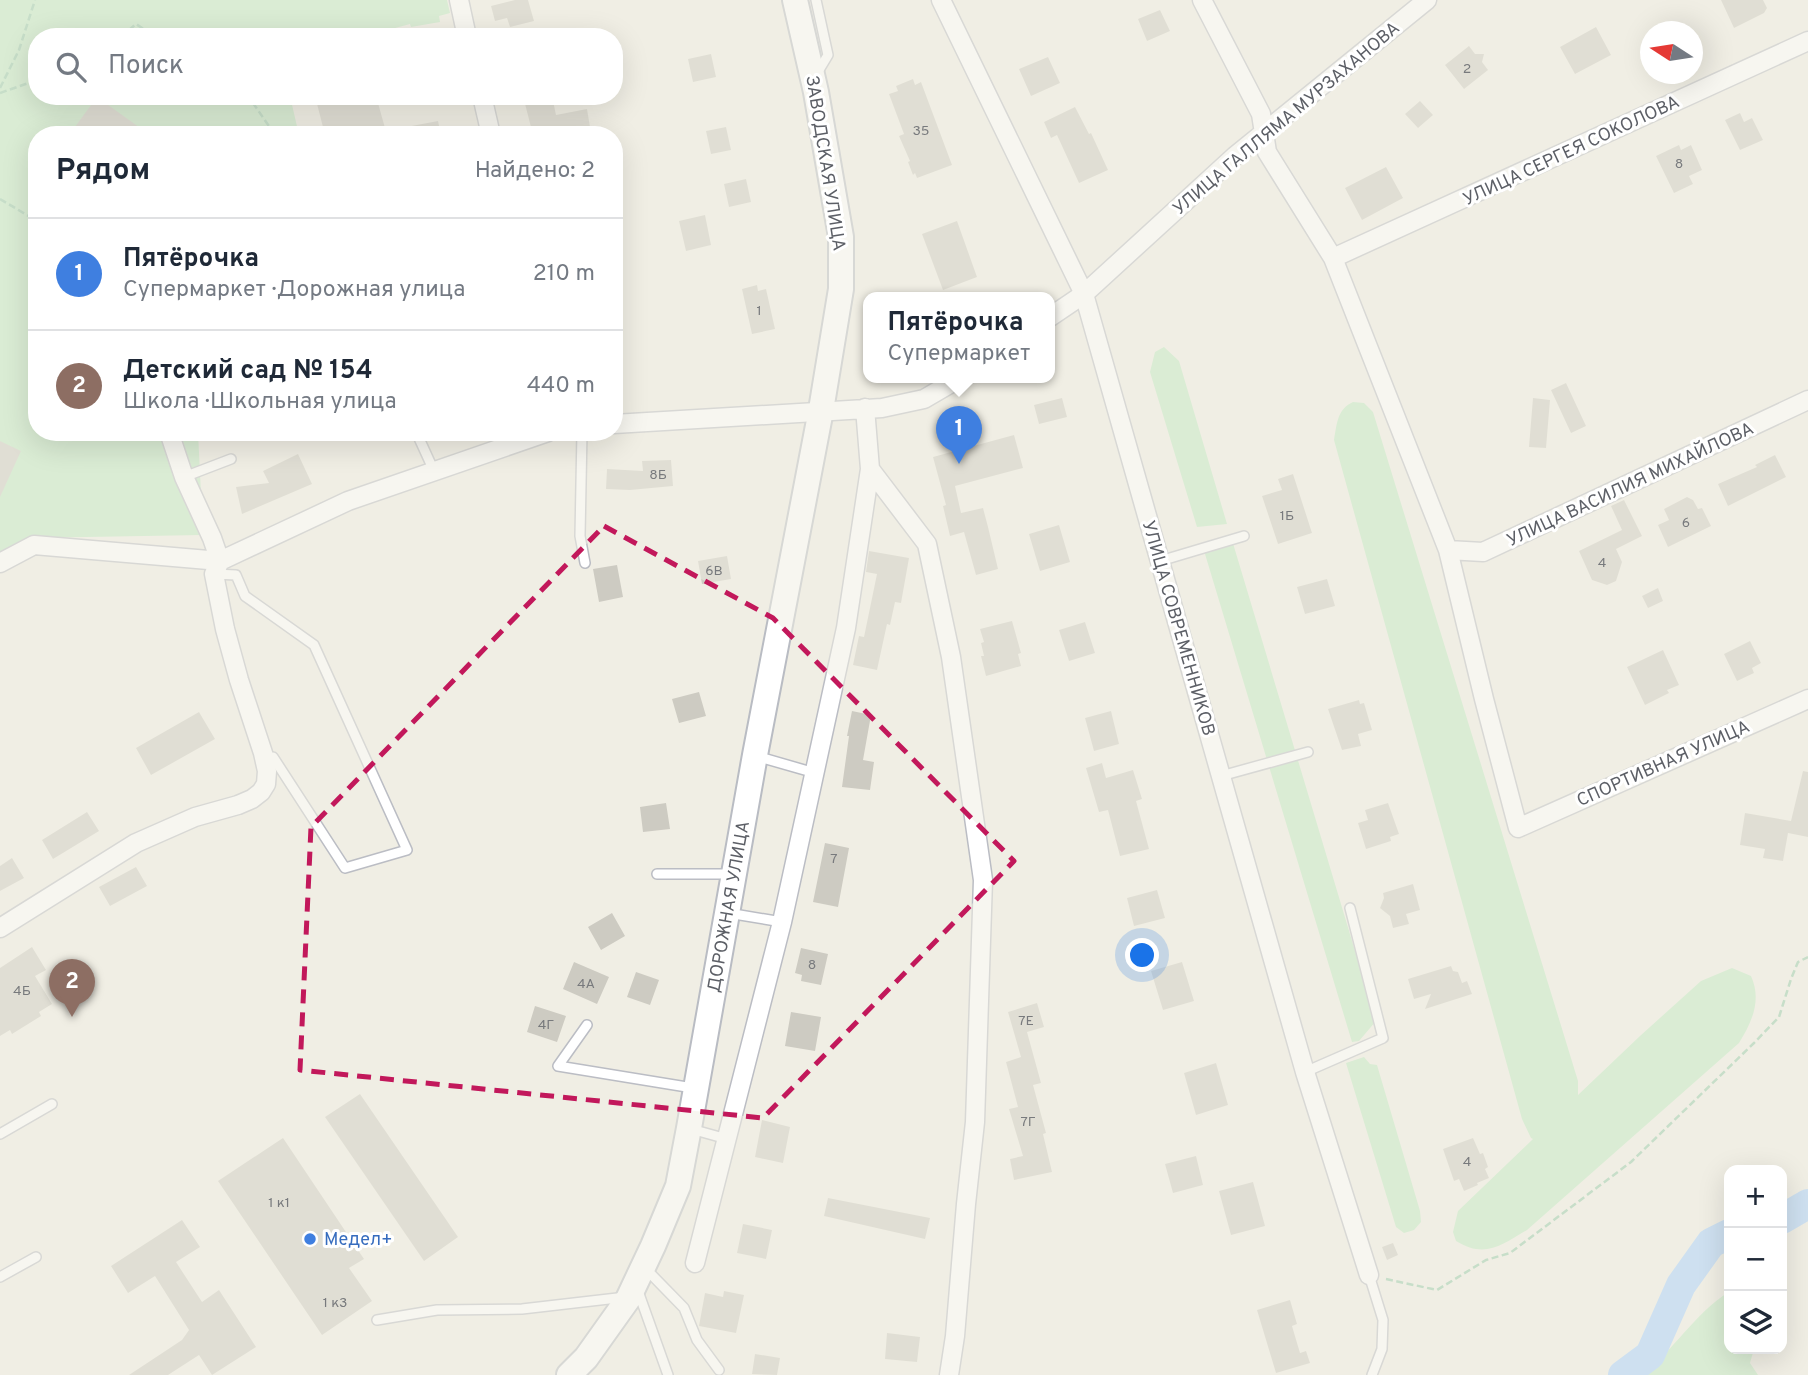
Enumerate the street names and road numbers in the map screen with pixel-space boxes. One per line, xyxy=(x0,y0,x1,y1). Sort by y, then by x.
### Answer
street label: УЛИЦА ГАЛЛЯМА МУРЗАХАНОВА xyxy=(1169,17,1405,221)
street label: ЗАВОДСКАЯ УЛИЦА xyxy=(799,74,850,253)
street label: УЛИЦА СЕРГЕЯ СОКОЛОВА xyxy=(1460,91,1684,212)
street label: УЛИЦА ВАСИЛИЯ МИХАЙЛОВА xyxy=(1503,416,1758,553)
street label: УЛИЦА СОВРЕМЕННИКОВ xyxy=(1136,518,1219,739)
street label: СПОРТИВНАЯ УЛИЦА xyxy=(1573,716,1754,813)
street label: ДОРОЖНАЯ УЛИЦА xyxy=(703,819,756,994)

